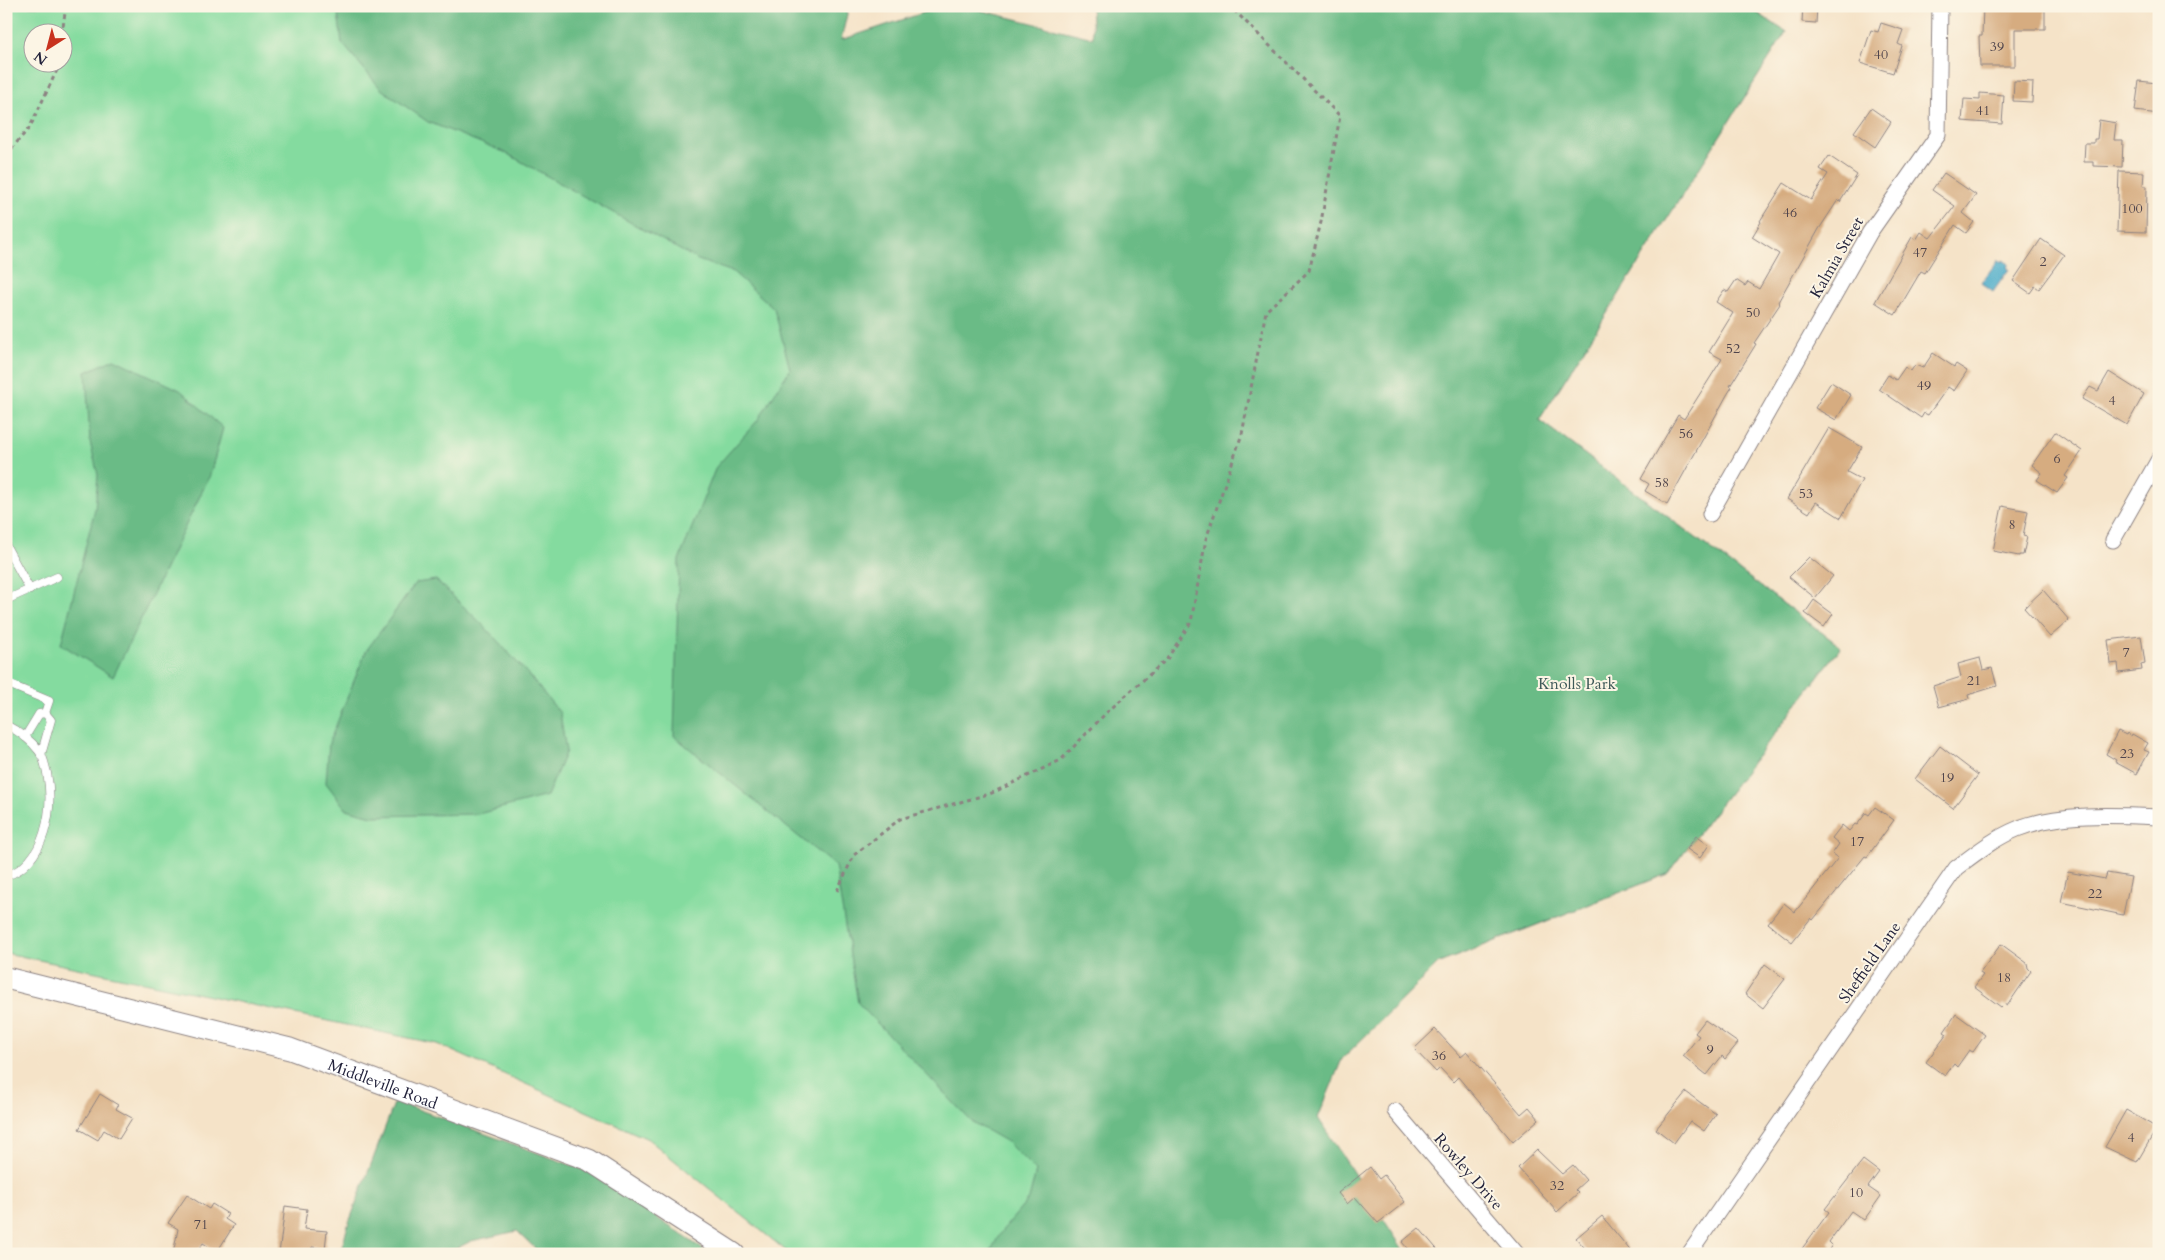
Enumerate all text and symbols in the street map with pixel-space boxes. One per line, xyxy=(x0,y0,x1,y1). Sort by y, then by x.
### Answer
north arrow xyxy=(22,22,72,72)
house number: 39 xyxy=(1990,37,2004,56)
house number: 40 xyxy=(1874,45,1888,64)
text: N xyxy=(30,47,51,69)
house number: 41 xyxy=(1976,101,1990,120)
house number: 100 xyxy=(2121,199,2143,218)
house number: 46 xyxy=(1783,203,1797,222)
street label: Kalmia Street xyxy=(1805,213,1869,302)
house number: 47 xyxy=(1913,243,1927,262)
house number: 2 xyxy=(2039,252,2047,271)
house number: 50 xyxy=(1746,303,1760,322)
house number: 52 xyxy=(1726,339,1740,358)
house number: 49 xyxy=(1917,376,1931,395)
house number: 4 xyxy=(2108,391,2116,410)
house number: 56 xyxy=(1679,424,1693,443)
house number: 6 xyxy=(2053,449,2061,468)
house number: 58 xyxy=(1655,473,1669,492)
house number: 53 xyxy=(1799,484,1813,503)
house number: 8 xyxy=(2008,515,2016,534)
house number: 7 xyxy=(2122,643,2130,662)
house number: 21 xyxy=(1967,671,1981,690)
park label: Knolls Park xyxy=(1538,673,1617,695)
house number: 23 xyxy=(2120,744,2134,763)
house number: 19 xyxy=(1940,768,1954,787)
house number: 17 xyxy=(1850,832,1864,851)
house number: 22 xyxy=(2088,884,2102,903)
street label: Sheffield Lane xyxy=(1834,917,1906,1008)
house number: 18 xyxy=(1997,968,2011,987)
house number: 9 xyxy=(1706,1040,1714,1059)
house number: 36 xyxy=(1432,1046,1446,1065)
street label: Middleville Road xyxy=(325,1054,441,1115)
street label: Rowley Drive xyxy=(1429,1128,1508,1215)
house number: 4 xyxy=(2127,1128,2135,1147)
house number: 32 xyxy=(1550,1176,1564,1195)
house number: 10 xyxy=(1849,1183,1863,1202)
house number: 71 xyxy=(194,1215,208,1234)

